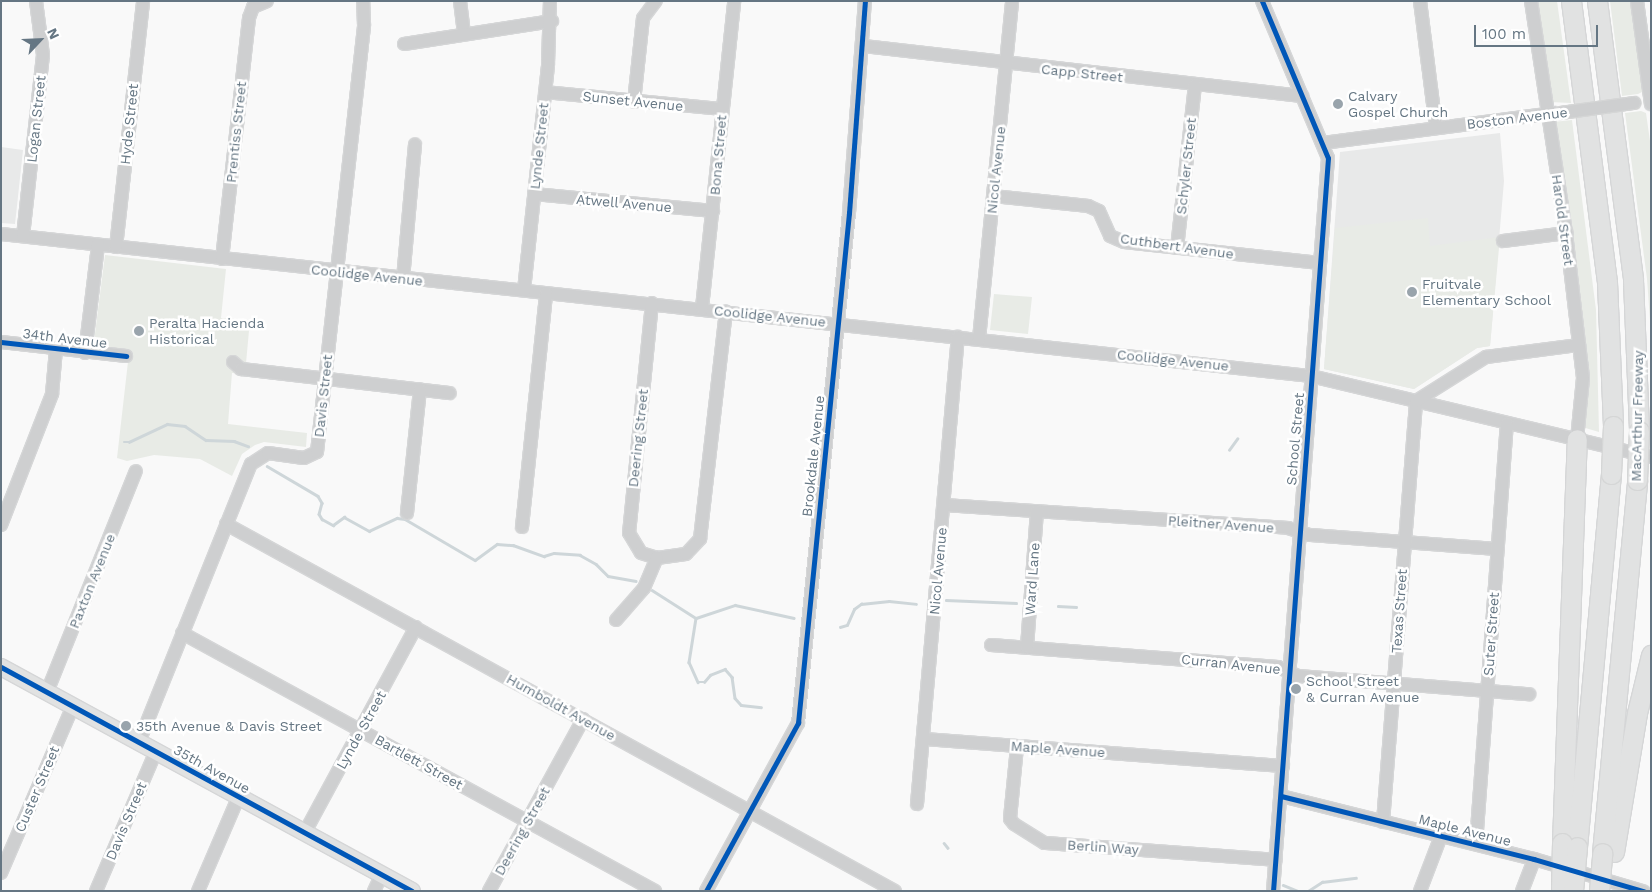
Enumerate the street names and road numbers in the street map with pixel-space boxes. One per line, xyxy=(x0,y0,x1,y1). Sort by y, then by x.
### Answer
street label: Capp Street xyxy=(1040,60,1124,86)
street label: Logan Street xyxy=(23,75,49,163)
street label: Prentiss Street xyxy=(222,80,250,184)
street label: Hyde Street xyxy=(116,83,142,165)
street label: Sunset Avenue xyxy=(582,87,684,115)
street label: Lynde Street xyxy=(526,102,552,190)
street label: Boston Avenue xyxy=(1465,103,1569,133)
street label: Bona Street xyxy=(706,114,730,196)
street label: Schyler Street xyxy=(1173,117,1199,215)
street label: Nicol Avenue xyxy=(983,125,1009,215)
street label: Harold Street xyxy=(1548,173,1578,267)
street label: Atwell Avenue xyxy=(575,190,673,216)
street label: Cuthbert Avenue xyxy=(1119,230,1235,262)
street label: Coolidge Avenue xyxy=(310,261,424,289)
street label: Coolidge Avenue xyxy=(713,302,827,330)
street label: 34th Avenue xyxy=(22,324,108,352)
street label: Coolidge Avenue xyxy=(1116,346,1230,374)
street label: MacArthur Freeway xyxy=(1627,350,1647,482)
street label: Davis Street xyxy=(310,354,336,438)
street label: Deering Street xyxy=(624,388,652,488)
street label: School Street xyxy=(1283,392,1307,486)
street label: Brookdale Avenue xyxy=(798,394,828,518)
street label: Pleitner Avenue xyxy=(1167,512,1275,536)
street label: Nicol Avenue xyxy=(926,526,950,616)
street label: Paxton Avenue xyxy=(65,531,119,631)
street label: Ward Lane xyxy=(1021,542,1043,616)
street label: Texas Street xyxy=(1388,568,1410,654)
street label: Suter Street xyxy=(1480,591,1502,677)
street label: Curran Avenue xyxy=(1180,650,1282,678)
street label: Humboldt Avenue xyxy=(503,670,619,744)
street label: Lynde Street xyxy=(333,688,389,772)
street label: Bartlett Street xyxy=(372,731,466,793)
street label: Maple Avenue xyxy=(1010,737,1106,761)
street label: 35th Avenue xyxy=(171,741,253,797)
street label: Custer Street xyxy=(11,743,63,835)
street label: Davis Street xyxy=(102,779,150,863)
street label: Deering Street xyxy=(491,784,553,878)
street label: Maple Avenue xyxy=(1417,810,1513,850)
street label: Berlin Way xyxy=(1066,836,1140,858)

